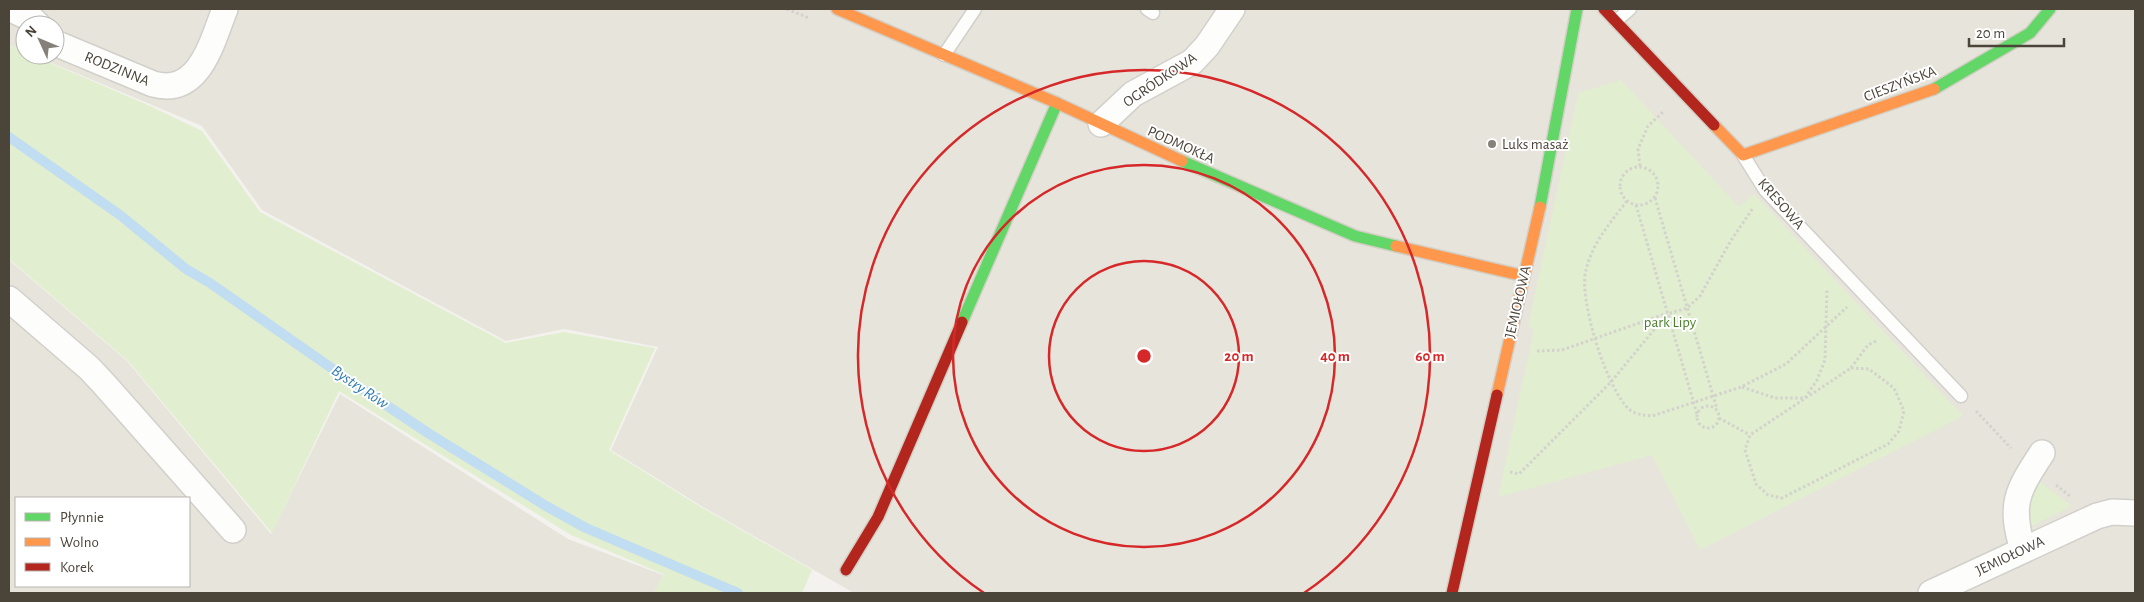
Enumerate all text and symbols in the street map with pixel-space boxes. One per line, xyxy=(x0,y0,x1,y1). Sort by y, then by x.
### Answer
north arrow xyxy=(15,15,65,65)
scale bar xyxy=(1969,15,2064,47)
text: N xyxy=(23,23,40,40)
text: 20 m xyxy=(1976,26,2005,41)
street label: OGRÓDKOWA xyxy=(1120,48,1200,110)
street label: RODZINNA xyxy=(82,49,152,89)
street label: CIESZYŃSKA xyxy=(1861,61,1939,105)
street label: PODMOKŁA xyxy=(1145,124,1217,167)
place label: Luks masaż xyxy=(1502,137,1568,152)
marker: Luks masaż xyxy=(1486,138,1498,150)
street label: KRESOWA xyxy=(1755,176,1807,233)
street label: JEMIOŁOWA xyxy=(1502,264,1534,340)
park label: park Lipy xyxy=(1644,315,1697,330)
centre of rings xyxy=(1135,347,1153,365)
text: 20 m xyxy=(1224,349,1254,364)
text: 40 m xyxy=(1320,349,1350,364)
text: 60 m xyxy=(1415,349,1445,364)
water label: Bystry Rów xyxy=(329,362,391,412)
legend xyxy=(15,497,190,587)
text: Płynnie xyxy=(60,510,104,525)
street label: JEMIOŁOWA xyxy=(1973,533,2047,578)
text: Wolno xyxy=(60,535,99,550)
text: Korek xyxy=(60,560,94,575)

